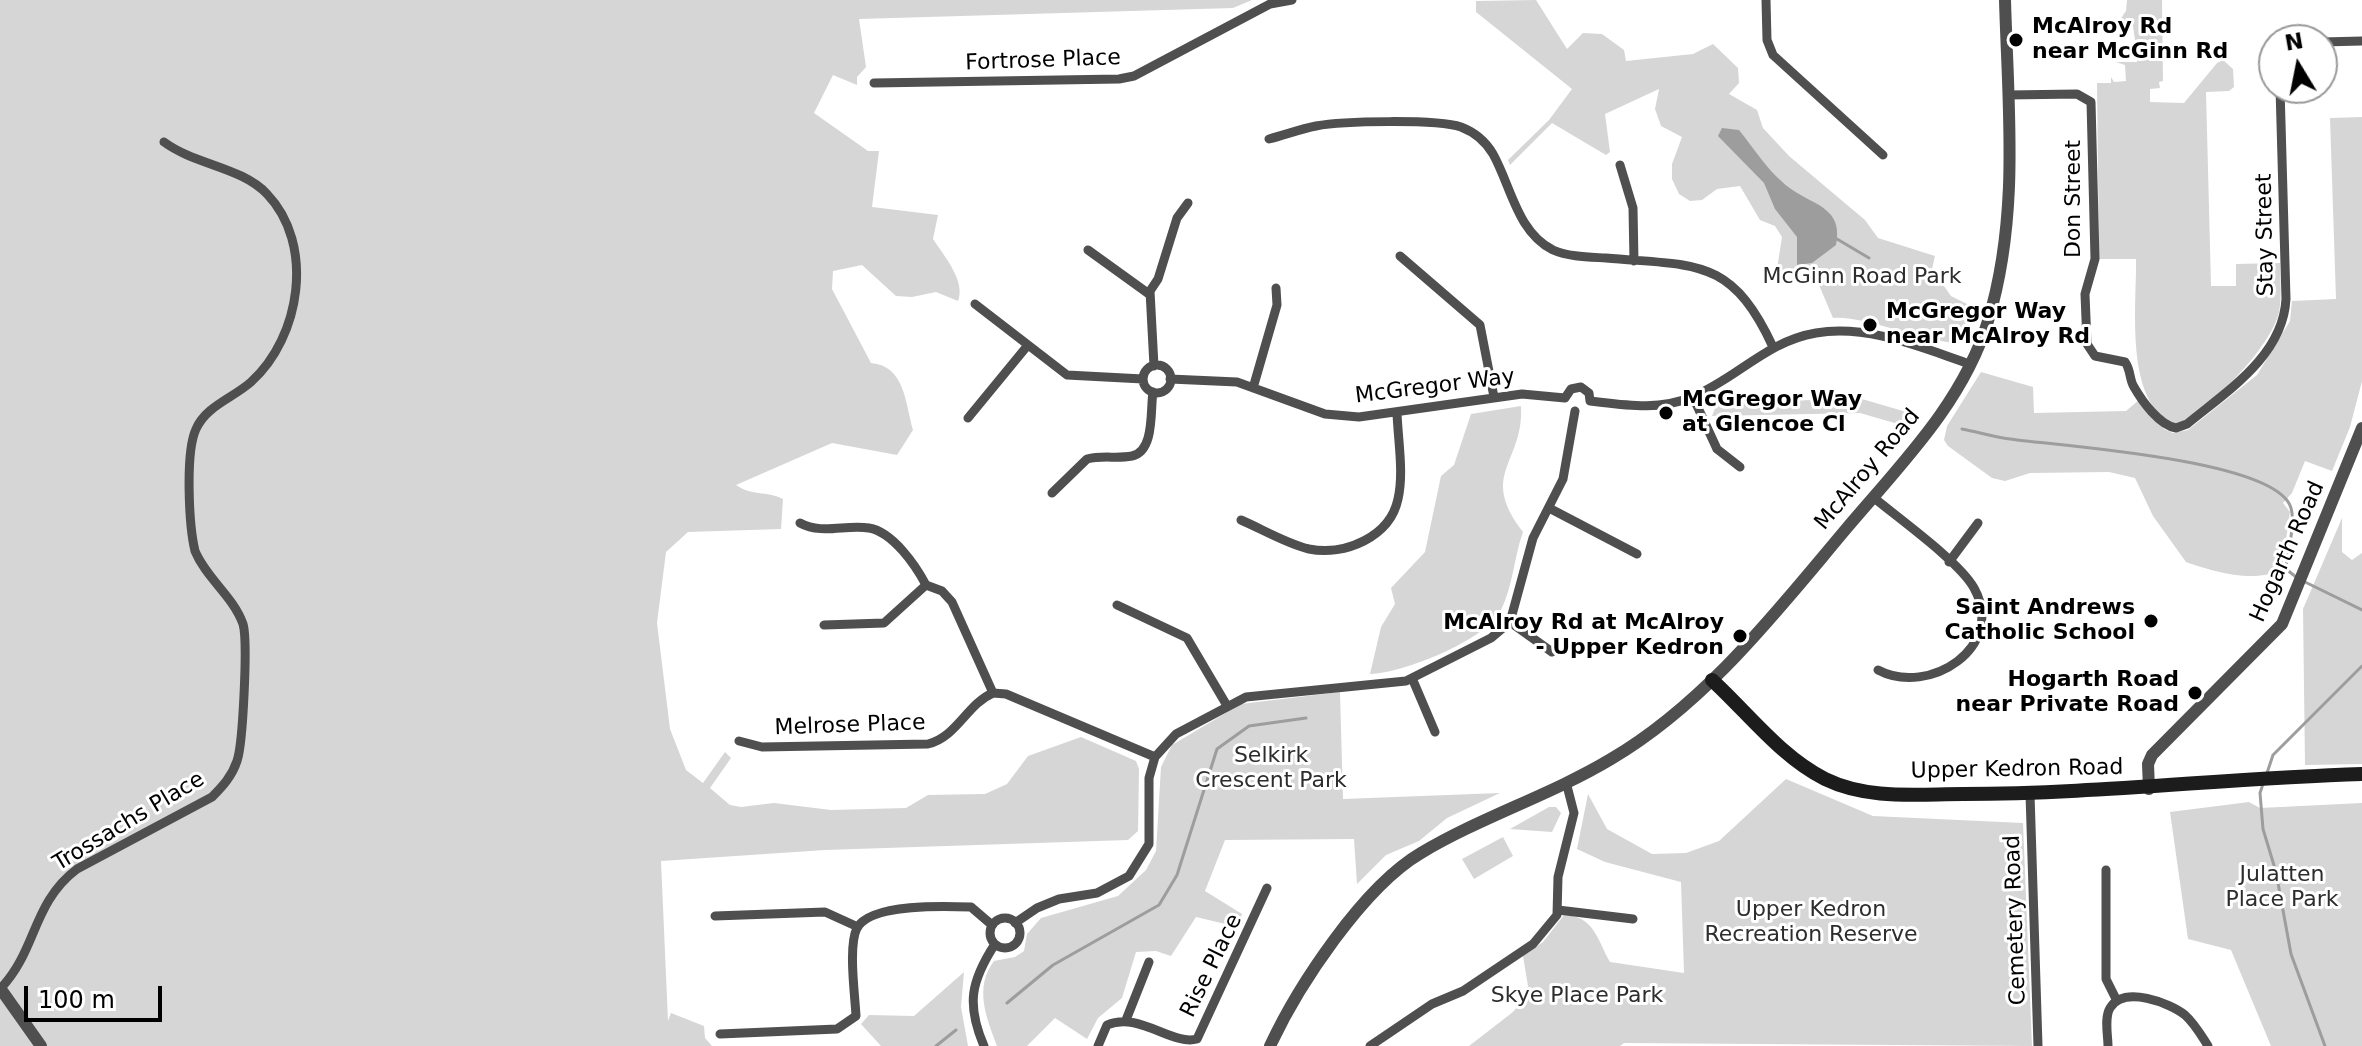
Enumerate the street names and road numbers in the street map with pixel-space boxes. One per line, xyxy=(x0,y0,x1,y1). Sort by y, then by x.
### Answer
street label: Fortrose Place xyxy=(965,45,1121,77)
street label: Don Street xyxy=(2061,140,2087,258)
street label: Stay Street xyxy=(2252,173,2280,297)
street label: McGregor Way xyxy=(1354,364,1516,410)
street label: McAlroy Road xyxy=(1810,404,1926,536)
street label: Hogarth Road xyxy=(2245,478,2331,626)
street label: Melrose Place xyxy=(774,710,926,742)
street label: Upper Kedron Road xyxy=(1910,755,2124,785)
street label: Trossachs Place xyxy=(49,766,209,878)
street label: Cemetery Road xyxy=(2000,834,2032,1006)
street label: Rise Place xyxy=(1176,910,1248,1022)

